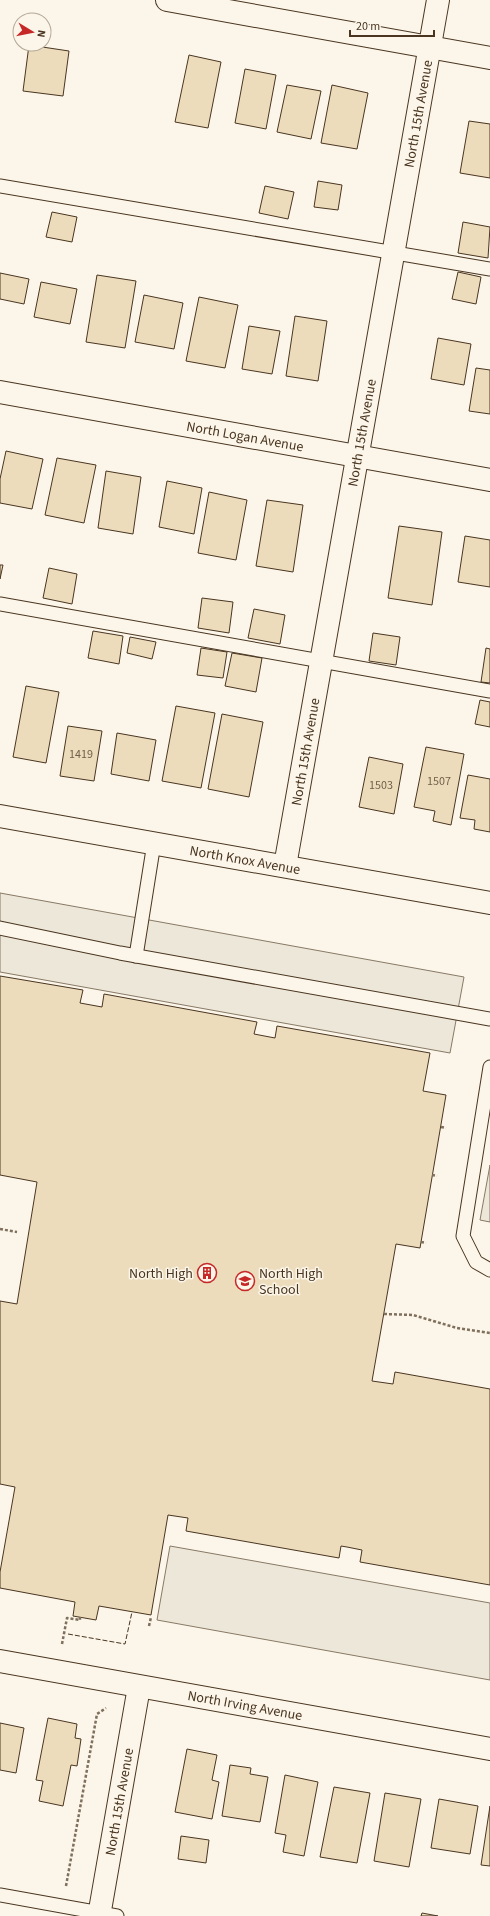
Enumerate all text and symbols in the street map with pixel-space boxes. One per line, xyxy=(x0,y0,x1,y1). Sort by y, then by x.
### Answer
north arrow xyxy=(12,12,52,52)
scale bar xyxy=(350,12,434,38)
text: 20 m xyxy=(356,18,380,35)
text: N xyxy=(33,29,49,39)
street label: North 15th Avenue xyxy=(400,58,438,169)
street label: North 15th Avenue xyxy=(343,377,382,488)
street label: North Logan Avenue xyxy=(185,417,305,457)
street label: North 15th Avenue xyxy=(287,696,326,807)
house number: 1419 xyxy=(69,746,93,763)
house number: 1507 xyxy=(427,773,451,790)
house number: 1503 xyxy=(369,777,393,794)
street label: North Knox Avenue xyxy=(188,841,302,880)
building icon: North High xyxy=(196,1262,218,1284)
place label: North High xyxy=(129,1264,193,1284)
place label: North High School xyxy=(259,1264,323,1300)
school or university icon: North High School xyxy=(234,1270,256,1292)
street label: North Irving Avenue xyxy=(186,1686,304,1726)
street label: North 15th Avenue xyxy=(101,1746,139,1857)

